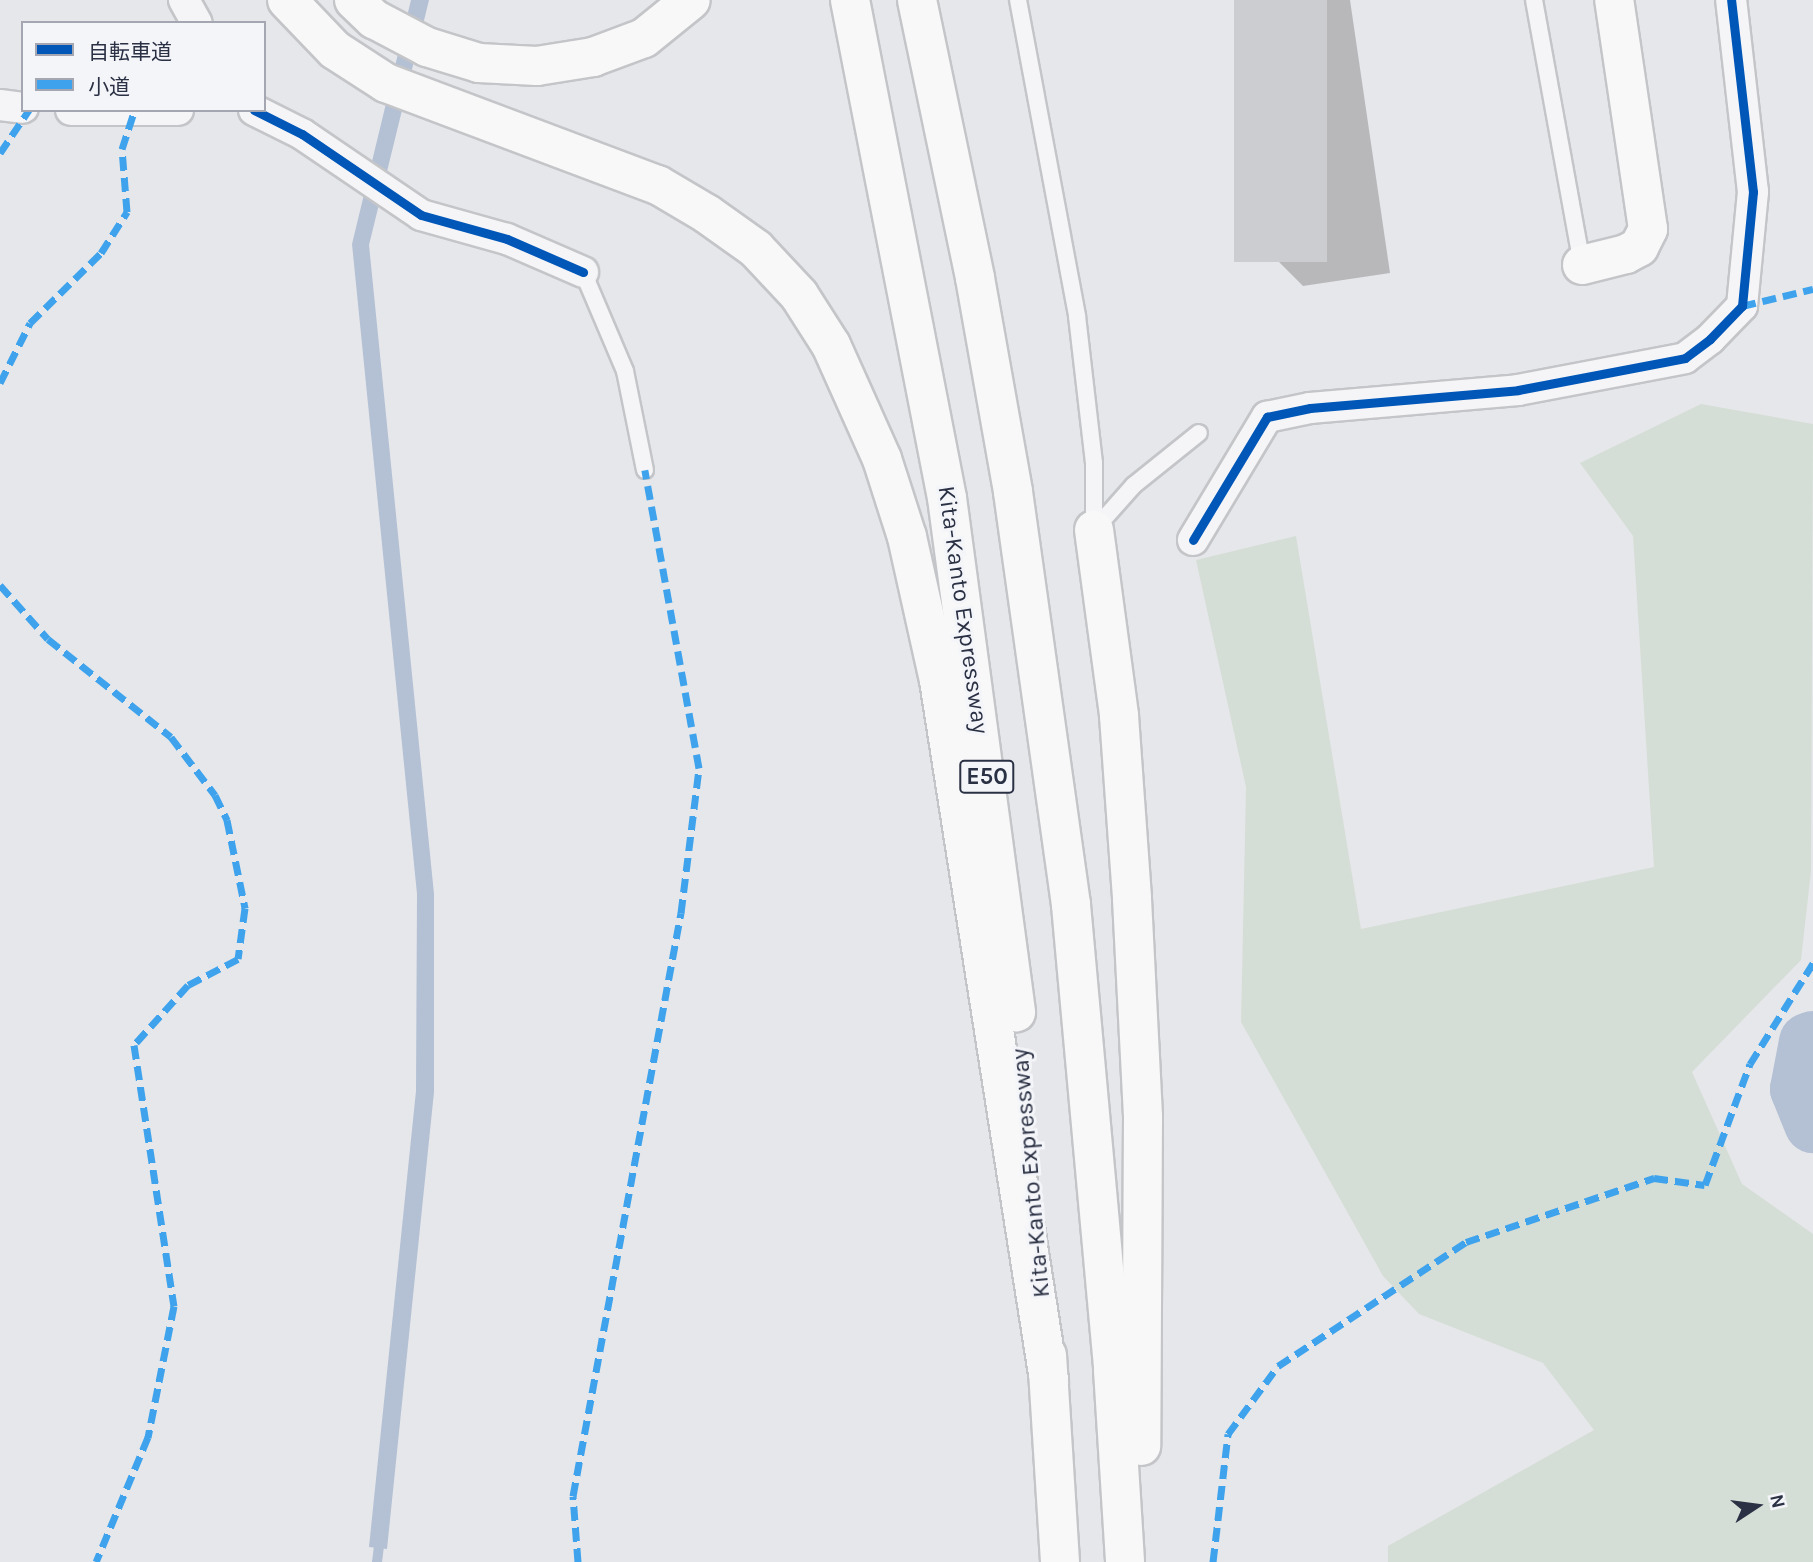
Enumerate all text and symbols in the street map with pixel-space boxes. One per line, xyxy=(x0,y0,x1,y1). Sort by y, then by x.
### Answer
legend xyxy=(21,21,266,112)
text: 自転車道 xyxy=(88,40,172,64)
text: 小道 xyxy=(88,75,130,99)
street label: Kita-Kanto Expressway xyxy=(931,484,995,736)
road number: E50 xyxy=(959,758,1015,796)
street label: Kita-Kanto Expressway xyxy=(1006,1047,1056,1299)
north arrow xyxy=(1722,1471,1792,1541)
text: N xyxy=(1765,1492,1790,1510)

